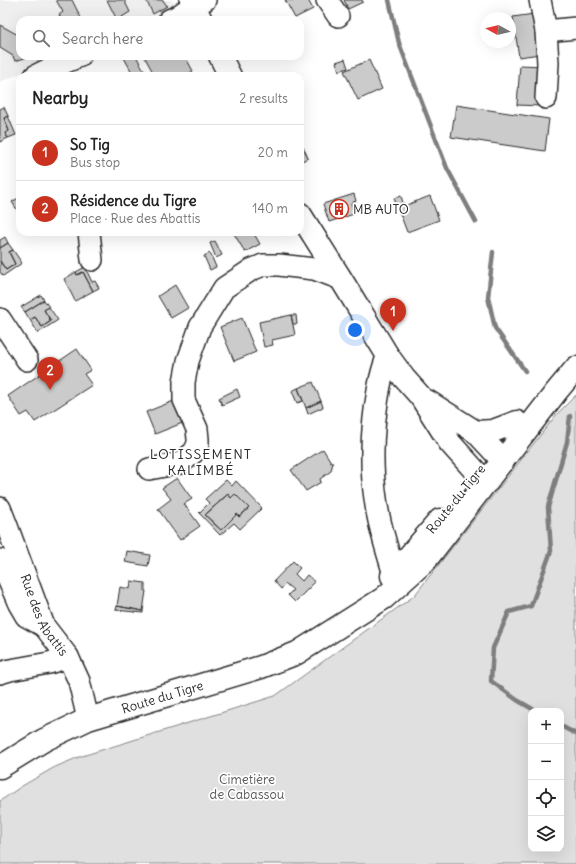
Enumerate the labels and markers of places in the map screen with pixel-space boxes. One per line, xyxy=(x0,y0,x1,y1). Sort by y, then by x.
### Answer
building icon: MB AUTO xyxy=(328,198,350,220)
place label: MB AUTO xyxy=(353,201,409,218)
pin: 1 xyxy=(380,298,406,331)
pin: 2 xyxy=(37,357,63,390)

